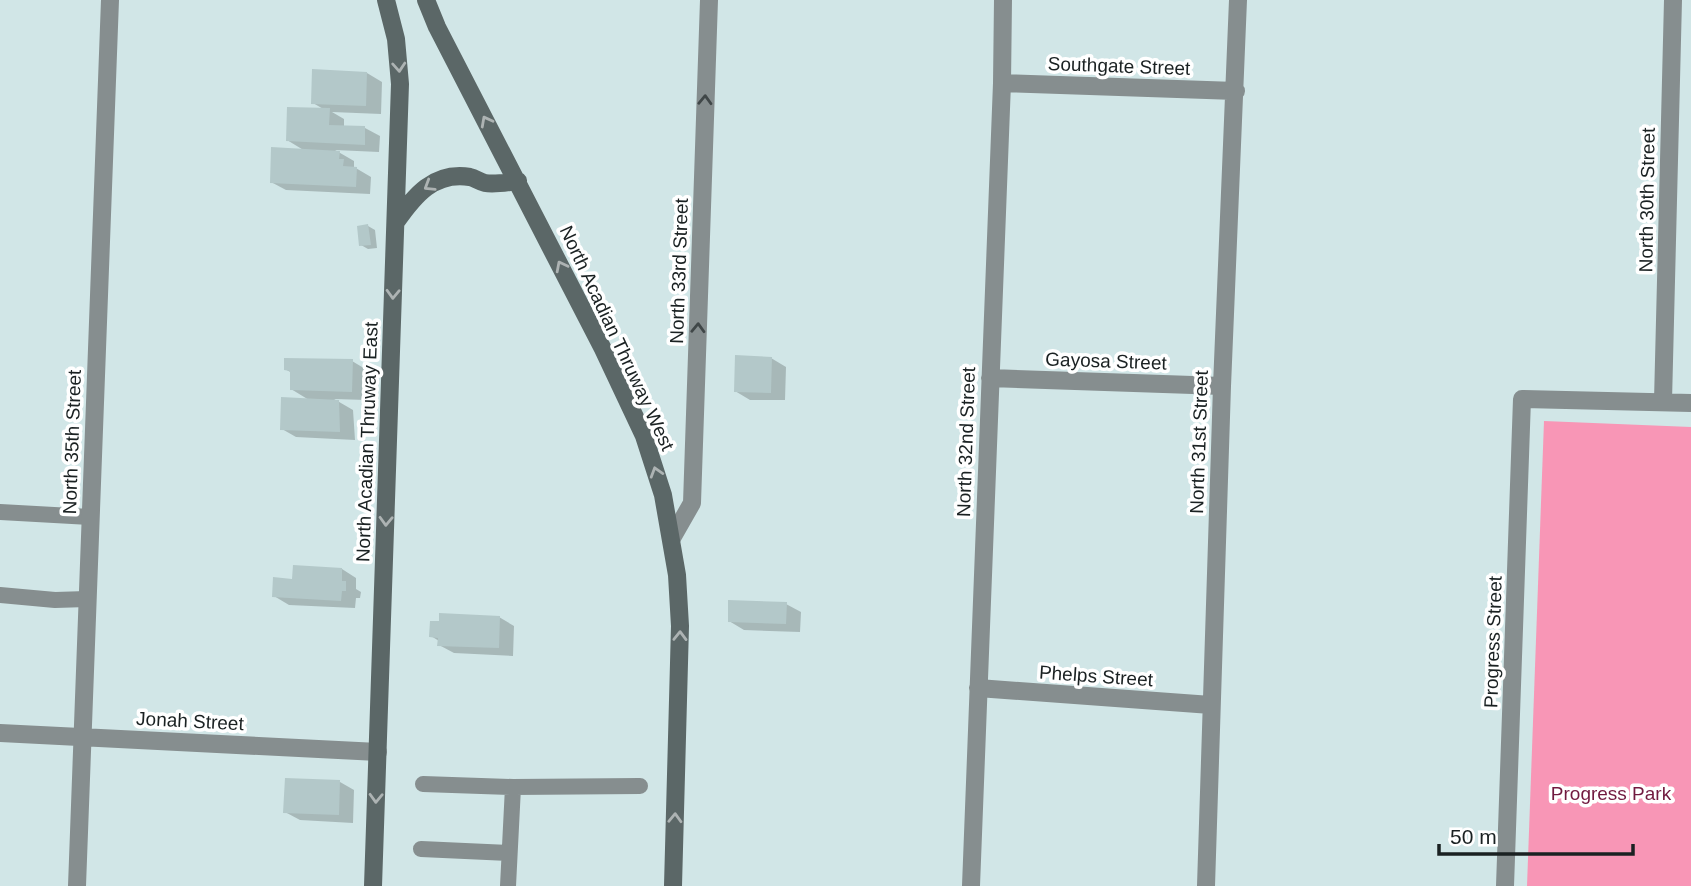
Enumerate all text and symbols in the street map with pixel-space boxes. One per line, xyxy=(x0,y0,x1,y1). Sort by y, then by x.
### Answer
street label: Southgate Street xyxy=(1047,53,1191,79)
one-way arrow xyxy=(391,61,406,72)
one-way arrow xyxy=(698,95,713,106)
one-way arrow xyxy=(481,116,495,128)
street label: North 30th Street xyxy=(1635,127,1659,273)
one-way arrow xyxy=(424,178,437,191)
street label: North 33rd Street xyxy=(666,197,692,344)
street label: North Acadian Thruway West xyxy=(556,222,679,454)
one-way arrow xyxy=(556,261,570,273)
one-way arrow xyxy=(386,289,401,300)
street label: North Acadian Thruway East xyxy=(352,321,382,563)
one-way arrow xyxy=(690,322,705,333)
street label: Gayosa Street xyxy=(1045,348,1168,374)
street label: North 32nd Street xyxy=(953,366,979,517)
street label: North 35th Street xyxy=(59,369,85,515)
street label: North 31st Street xyxy=(1186,369,1212,514)
one-way arrow xyxy=(649,466,664,478)
one-way arrow xyxy=(378,516,393,527)
street label: Progress Street xyxy=(1480,575,1506,708)
one-way arrow xyxy=(672,630,688,640)
street label: Phelps Street xyxy=(1038,662,1154,691)
street label: Jonah Street xyxy=(136,708,245,734)
park label: Progress Park xyxy=(1551,783,1672,804)
one-way arrow xyxy=(369,793,384,804)
one-way arrow xyxy=(667,812,683,823)
scale bar xyxy=(1439,812,1633,856)
text: 50 m xyxy=(1450,825,1497,848)

